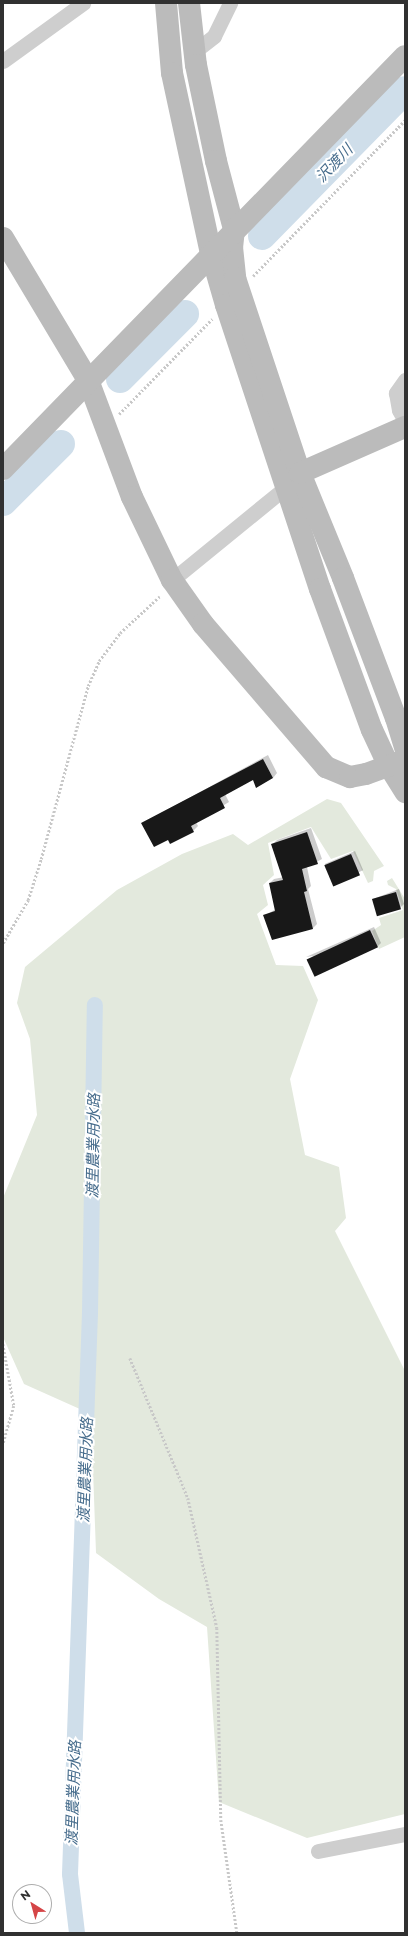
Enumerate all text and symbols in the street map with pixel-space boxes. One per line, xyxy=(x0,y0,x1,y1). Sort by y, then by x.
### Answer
water label: 沢渡川 xyxy=(312,141,356,185)
water label: 渡里農業用水路 xyxy=(83,1093,103,1199)
water label: 渡里農業用水路 xyxy=(74,1417,96,1523)
water label: 渡里農業用水路 xyxy=(62,1740,84,1846)
north arrow xyxy=(12,1884,52,1924)
text: N xyxy=(18,1887,33,1903)

